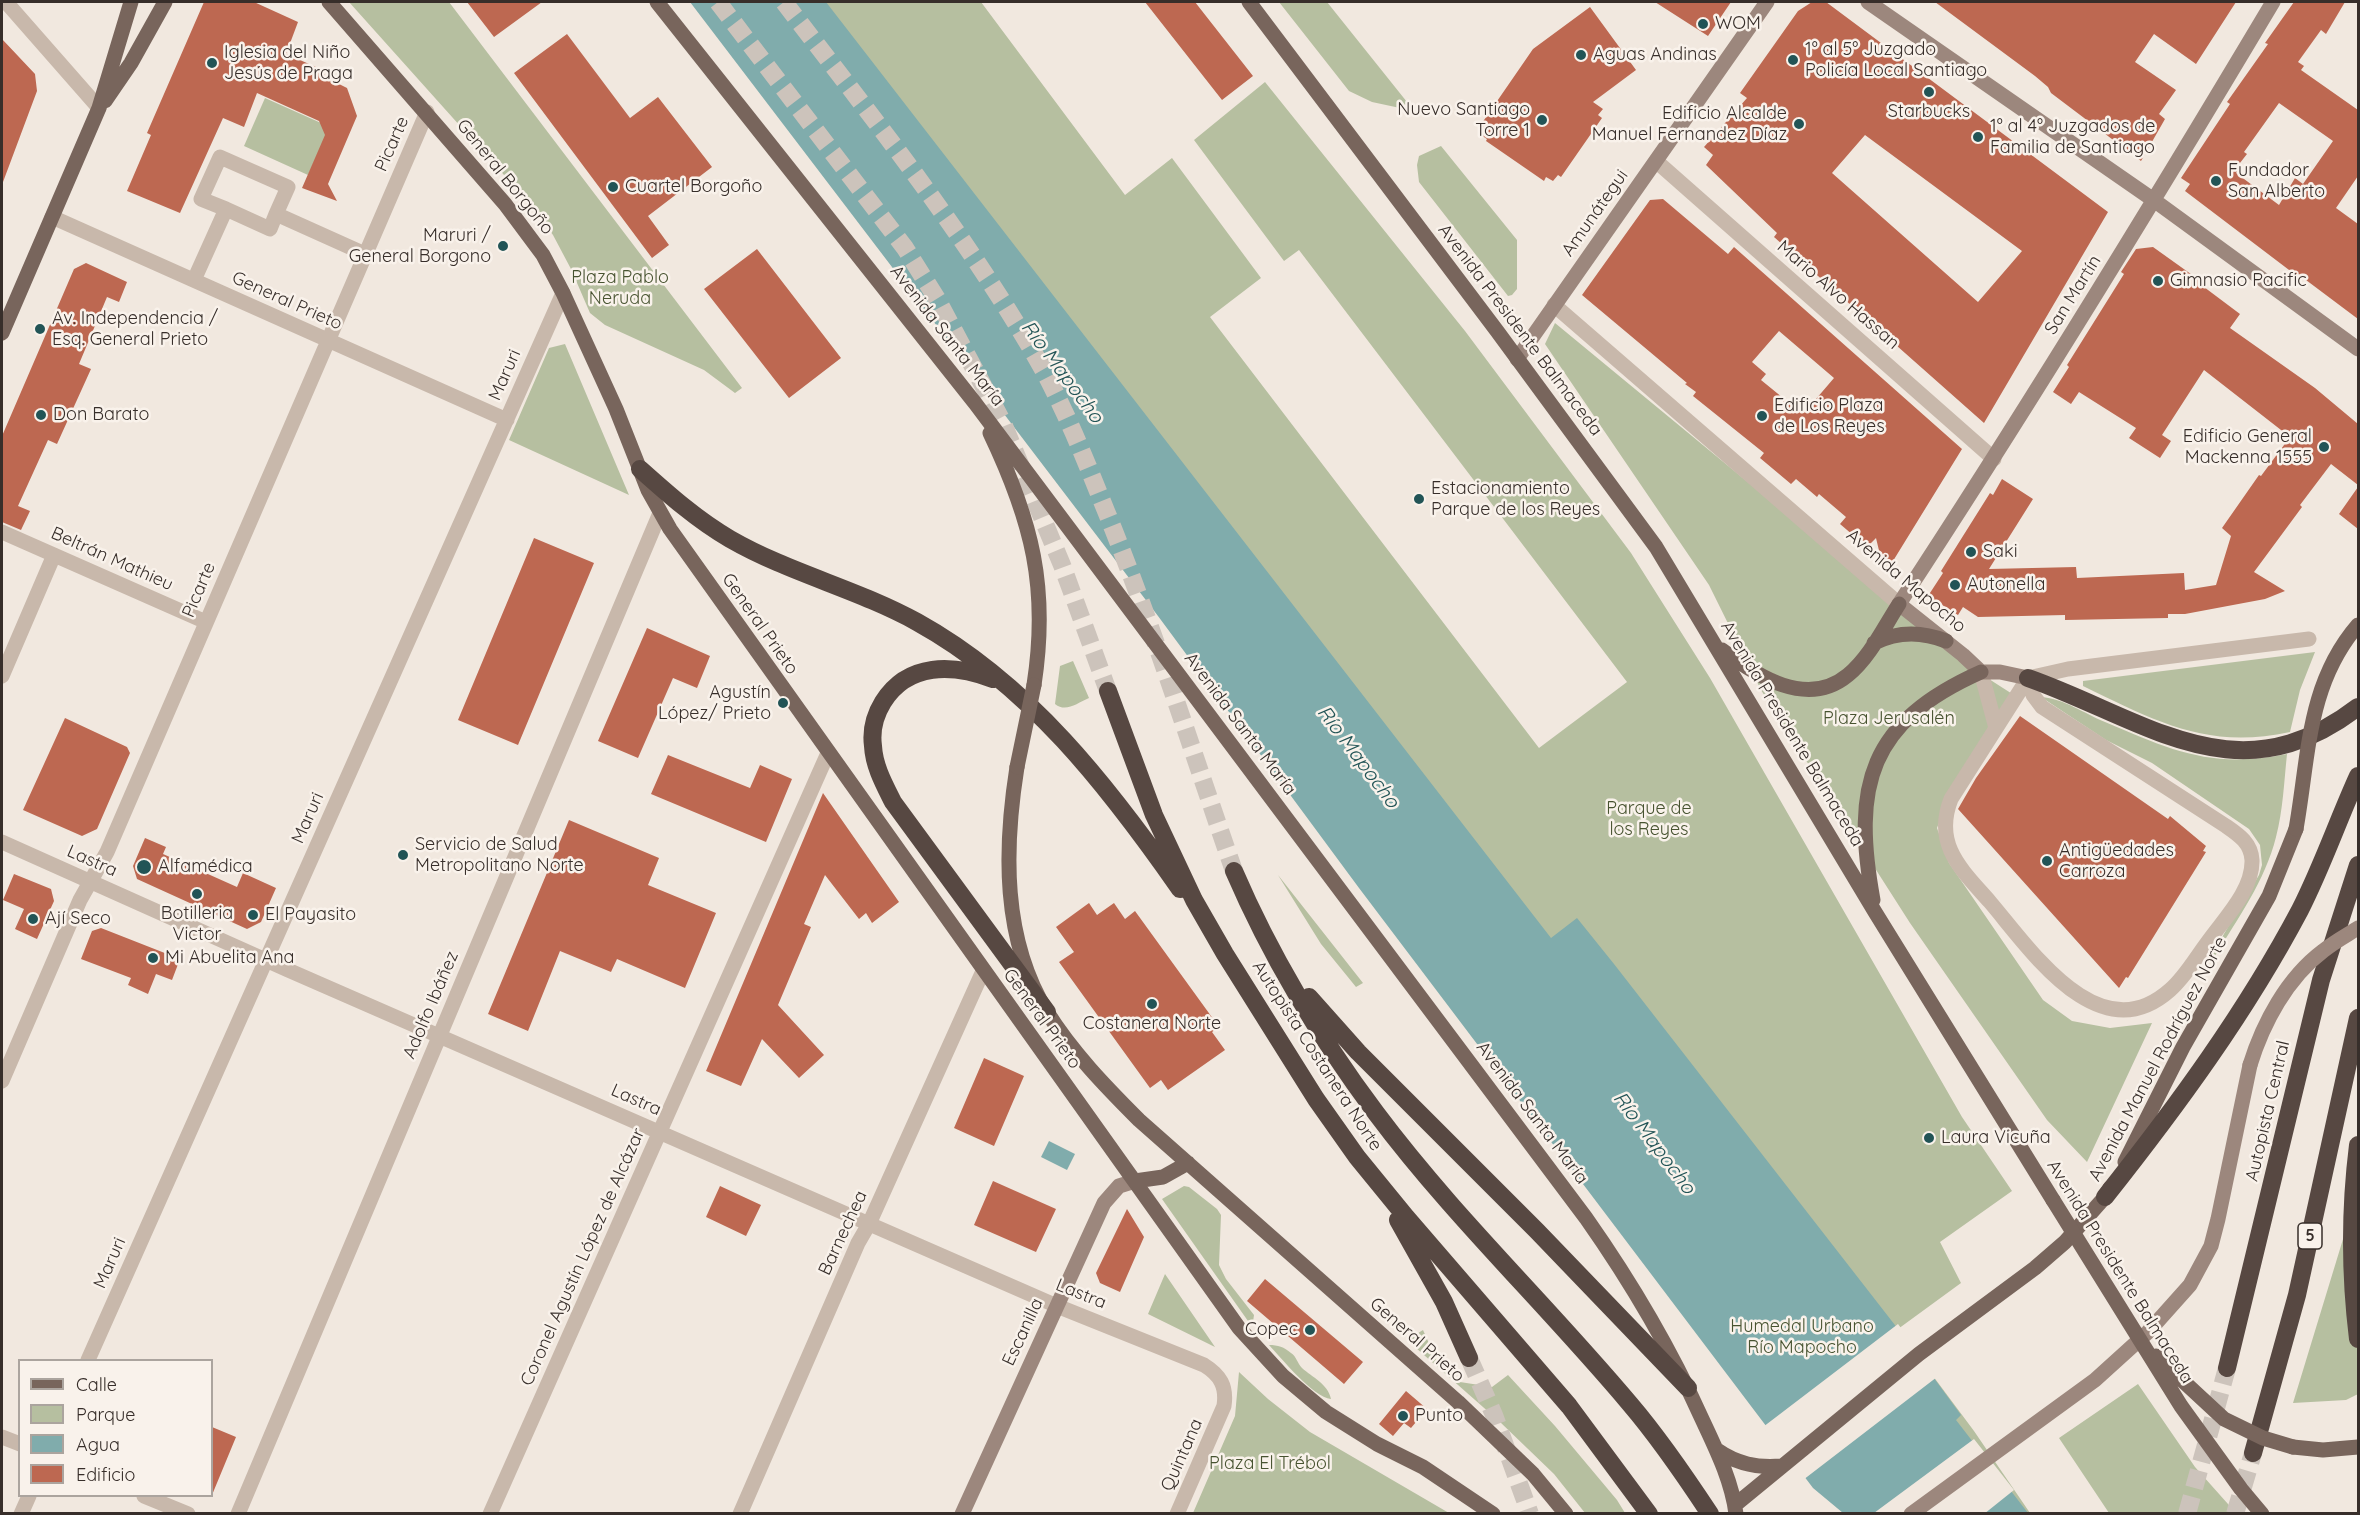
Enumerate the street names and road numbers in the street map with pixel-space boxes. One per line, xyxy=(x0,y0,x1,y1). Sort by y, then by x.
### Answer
street label: Picarte xyxy=(370,113,414,175)
street label: General Borgoño xyxy=(452,115,558,239)
street label: Amunátegui xyxy=(1557,165,1633,261)
street label: Avenida Presidente Balmaceda xyxy=(1433,220,1607,440)
street label: Mario Alvo Hassan xyxy=(1772,236,1904,354)
street label: San Martín xyxy=(2040,251,2106,339)
street label: Avenida Santa María xyxy=(885,261,1009,411)
street label: General Prieto xyxy=(228,267,346,335)
street label: Maruri xyxy=(484,346,526,404)
street label: Beltrán Mathieu xyxy=(48,522,176,596)
street label: Avenida Mapocho xyxy=(1842,525,1970,637)
street label: Picarte xyxy=(178,559,220,621)
street label: General Prieto xyxy=(717,569,803,679)
street label: Avenida Presidente Balmaceda xyxy=(1716,617,1868,851)
street label: Avenida Santa María xyxy=(1179,649,1301,799)
street label: Maruri xyxy=(287,789,329,847)
street label: Lastra xyxy=(64,840,120,882)
street label: Avenida Manuel Rodríguez Norte xyxy=(2084,933,2232,1185)
street label: Adolfo Ibáñez xyxy=(399,948,463,1062)
street label: Autopista Costanera Norte xyxy=(1247,957,1387,1155)
street label: General Prieto xyxy=(998,965,1086,1073)
street label: Avenida Santa María xyxy=(1471,1038,1593,1188)
street label: Autopista Central xyxy=(2241,1038,2295,1184)
street label: Lastra xyxy=(608,1079,664,1121)
street label: Coronel Agustín López de Alcázar xyxy=(516,1125,650,1389)
street label: Avenida Presidente Balmaceda xyxy=(2042,1156,2198,1388)
street label: Barnechea xyxy=(814,1187,872,1279)
road number: 5 xyxy=(2298,1223,2322,1249)
street label: Maruri xyxy=(89,1234,131,1292)
street label: Lastra xyxy=(1053,1274,1109,1314)
street label: General Prieto xyxy=(1365,1293,1469,1387)
street label: Escanilla xyxy=(998,1295,1048,1369)
street label: Quintana xyxy=(1157,1416,1207,1494)

